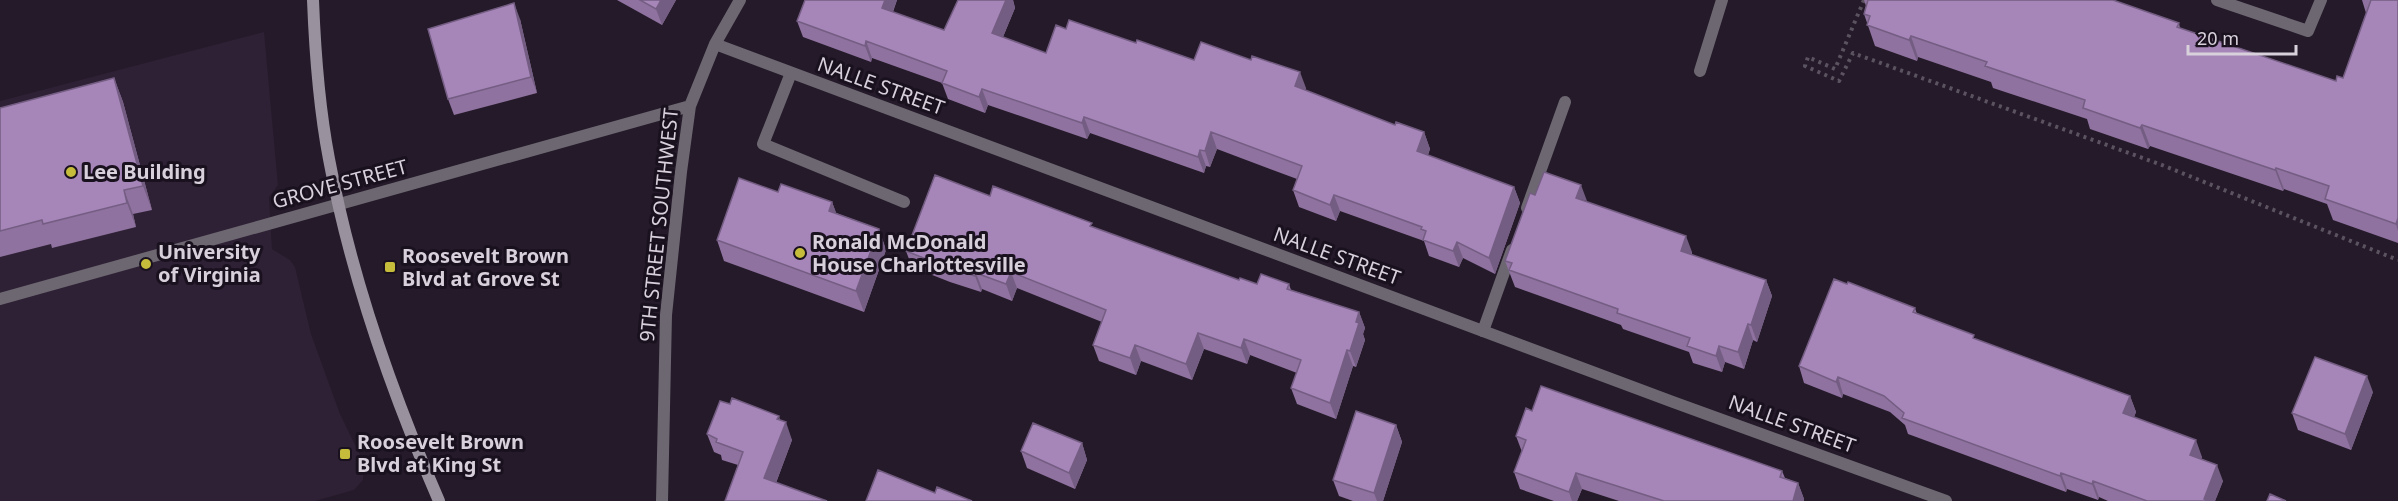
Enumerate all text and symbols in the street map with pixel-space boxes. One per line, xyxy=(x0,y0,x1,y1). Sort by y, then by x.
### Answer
scale bar xyxy=(2188,18,2296,56)
text: 20 m xyxy=(2197,26,2239,50)
street label: NALLE STREET xyxy=(814,50,948,121)
street label: 9TH STREET SOUTHWEST xyxy=(633,107,684,343)
street label: GROVE STREET xyxy=(269,153,410,214)
place label: Lee Building xyxy=(83,158,206,185)
marker: Lee Building xyxy=(64,165,78,179)
street label: NALLE STREET xyxy=(1270,220,1404,291)
place label: Ronald McDonald House Charlottesville xyxy=(812,228,1026,278)
place label: University of Virginia xyxy=(158,238,261,288)
place label: Roosevelt Brown Blvd at Grove St xyxy=(402,242,569,292)
marker: Ronald McDonald House Charlottesville xyxy=(793,246,807,260)
marker: University of Virginia xyxy=(139,257,153,271)
marker: Roosevelt Brown Blvd at Grove St xyxy=(383,260,397,274)
street label: NALLE STREET xyxy=(1725,388,1859,459)
place label: Roosevelt Brown Blvd at King St xyxy=(357,428,524,478)
marker: Roosevelt Brown Blvd at King St xyxy=(338,447,352,461)

